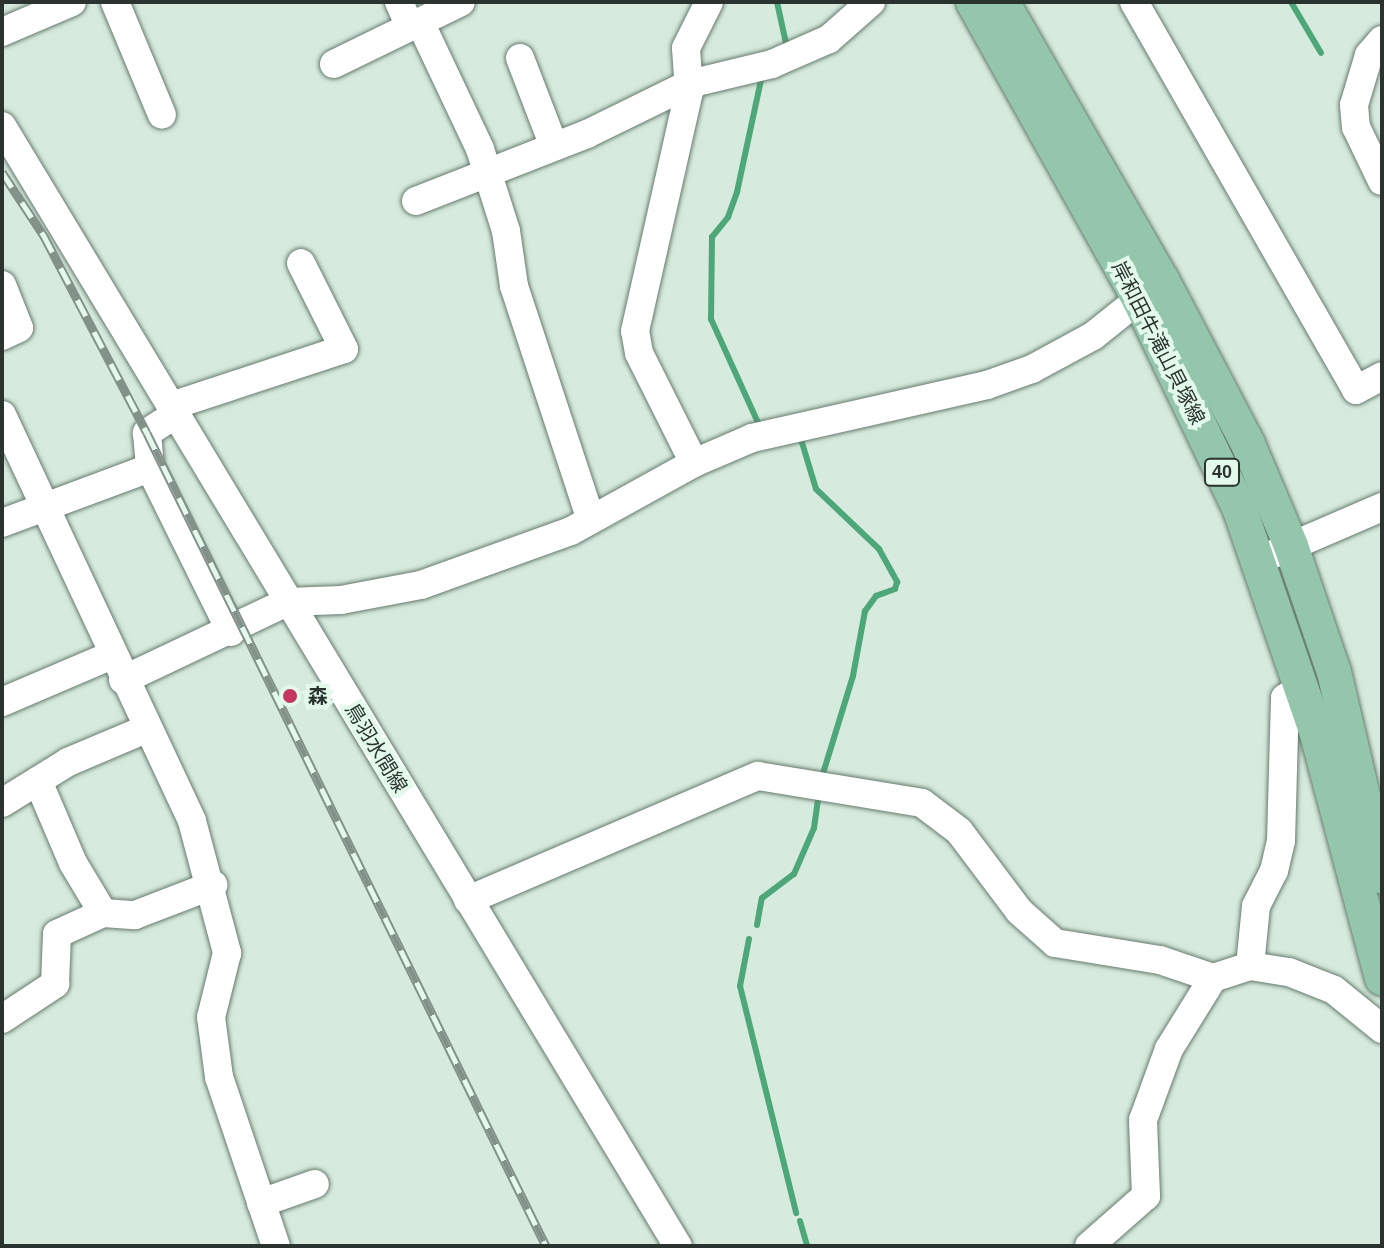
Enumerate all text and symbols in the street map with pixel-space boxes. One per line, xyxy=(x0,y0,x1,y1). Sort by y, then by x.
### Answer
street label: 岸和田牛滝山貝塚線 xyxy=(1106,257,1210,429)
road number: 40 xyxy=(1202,458,1242,486)
place label: 森 xyxy=(308,684,328,708)
marker: 森 xyxy=(279,685,301,707)
street label: 鳥羽水間線 xyxy=(340,699,412,797)

